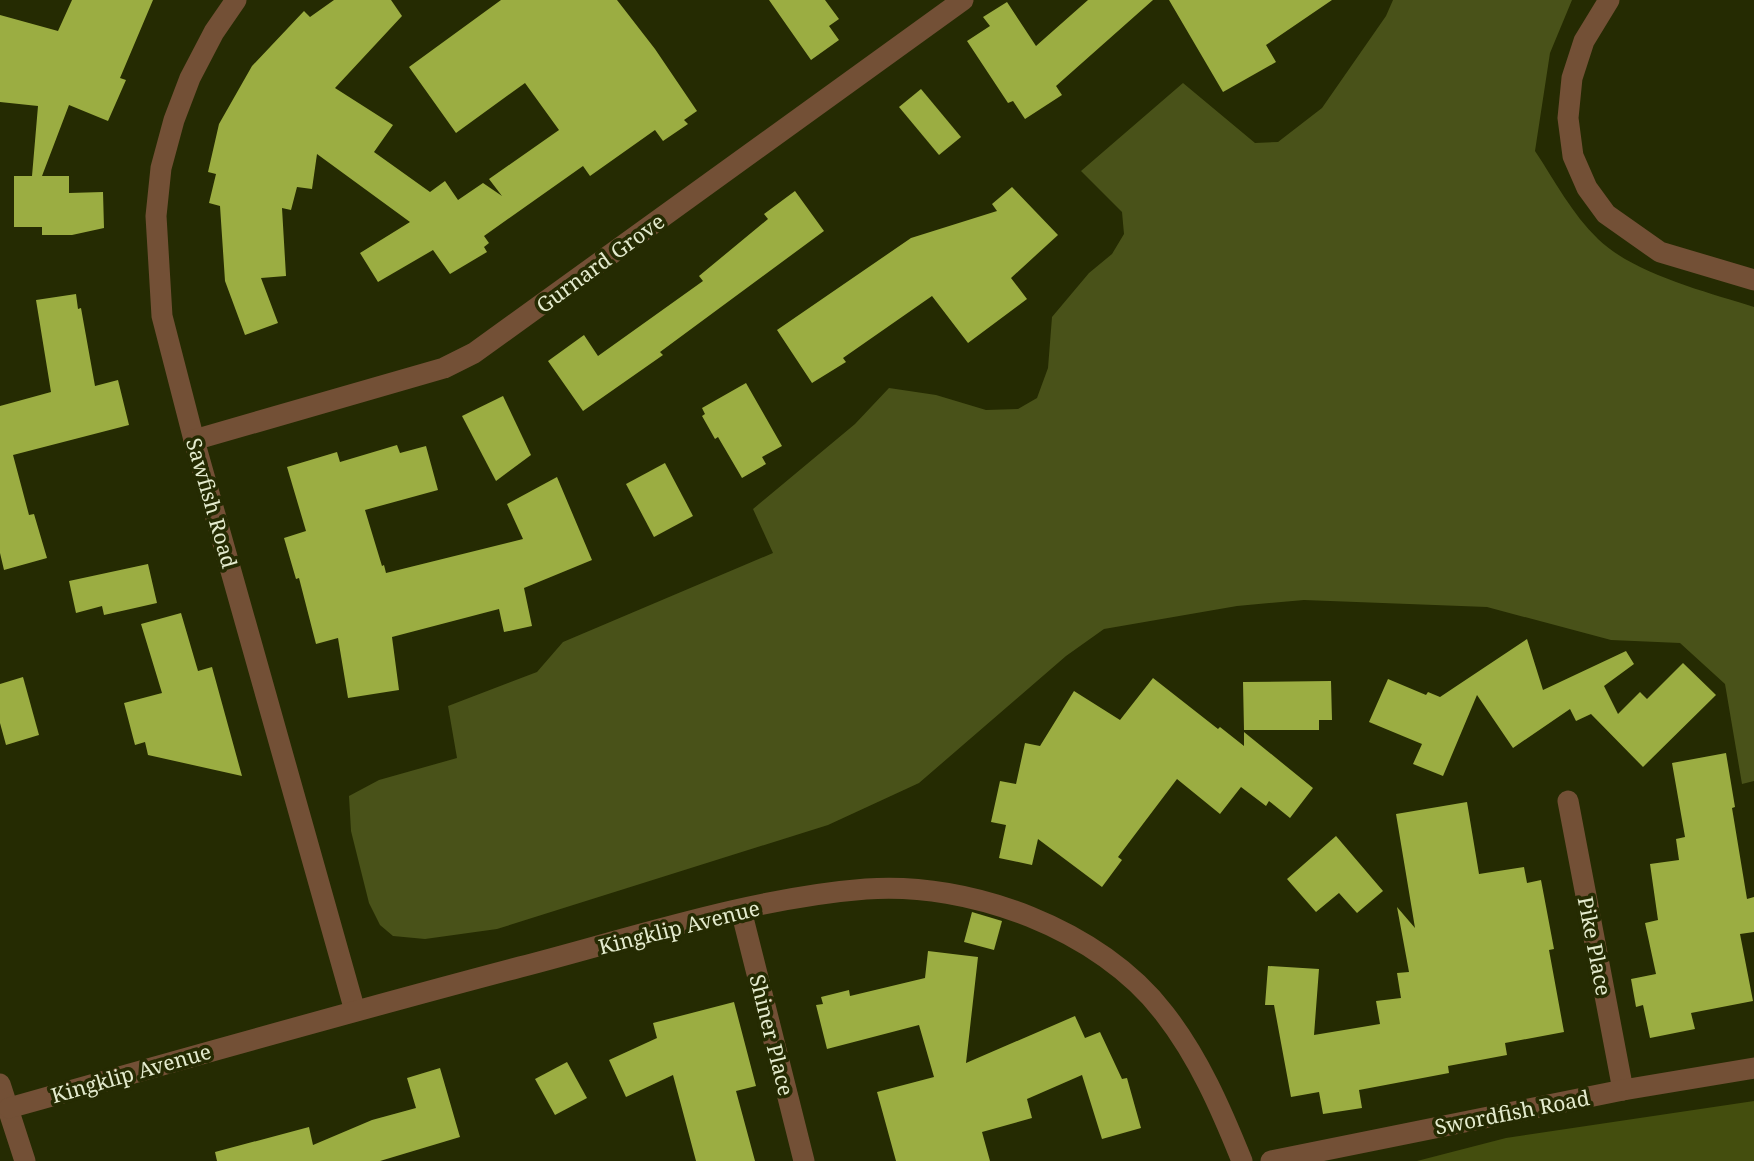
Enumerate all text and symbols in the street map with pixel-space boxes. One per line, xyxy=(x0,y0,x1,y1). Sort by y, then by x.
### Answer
street label: Gurnard Grove xyxy=(530,207,670,319)
street label: Sawfish Road xyxy=(180,435,244,571)
street label: Kingklip Avenue xyxy=(595,893,763,961)
street label: Pike Place xyxy=(1572,894,1618,998)
street label: Shiner Place xyxy=(743,971,801,1099)
street label: Kingklip Avenue xyxy=(48,1037,214,1109)
street label: Swordfish Road xyxy=(1432,1083,1592,1141)

